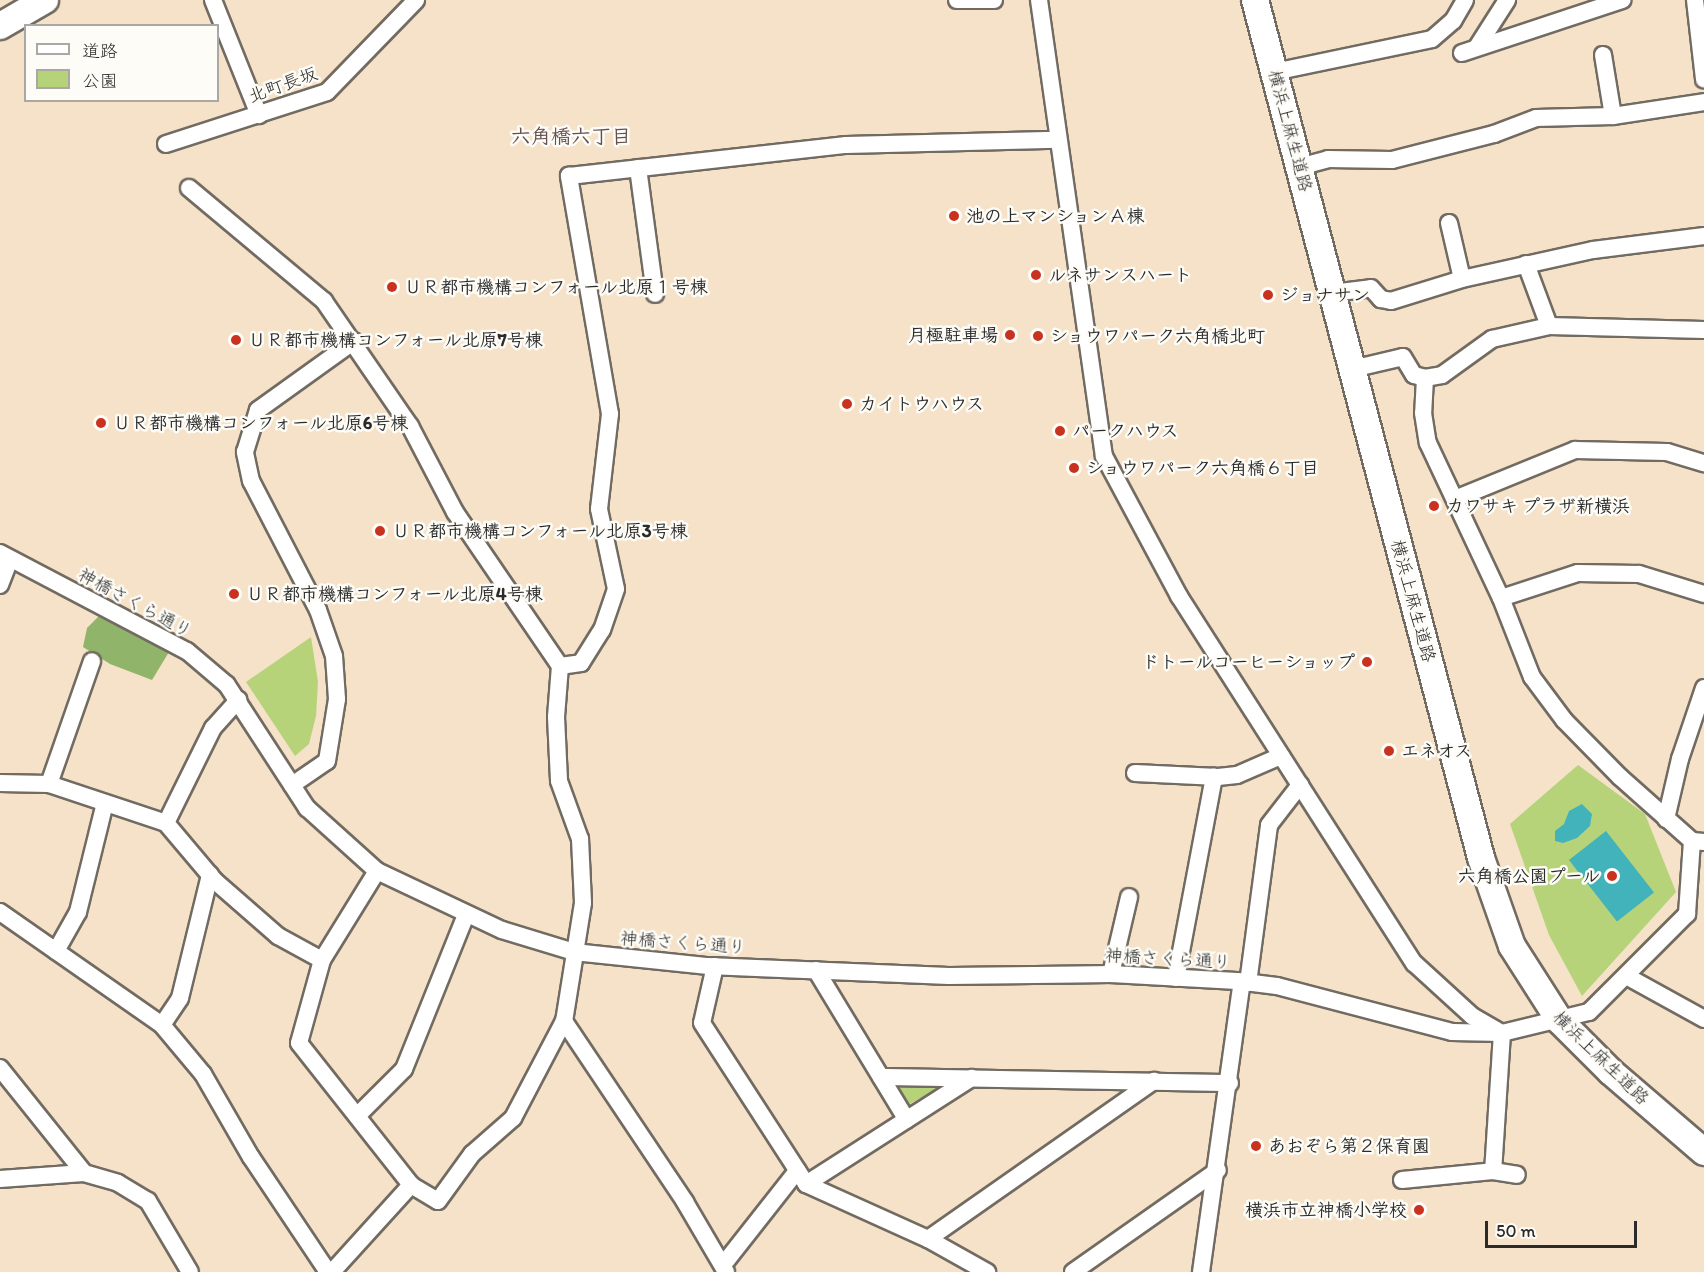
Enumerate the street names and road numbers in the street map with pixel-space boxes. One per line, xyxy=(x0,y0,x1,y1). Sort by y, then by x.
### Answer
street label: 北町長坂 xyxy=(245,63,321,107)
street label: 横浜上麻生道路 xyxy=(1263,67,1317,195)
street label: 横浜上麻生道路 xyxy=(1386,537,1440,665)
street label: 神橋さくら通り xyxy=(74,564,196,642)
street label: 神橋さくら通り xyxy=(619,928,747,958)
street label: 神橋さくら通り xyxy=(1105,945,1231,973)
street label: 横浜上麻生道路 xyxy=(1548,1006,1654,1110)

